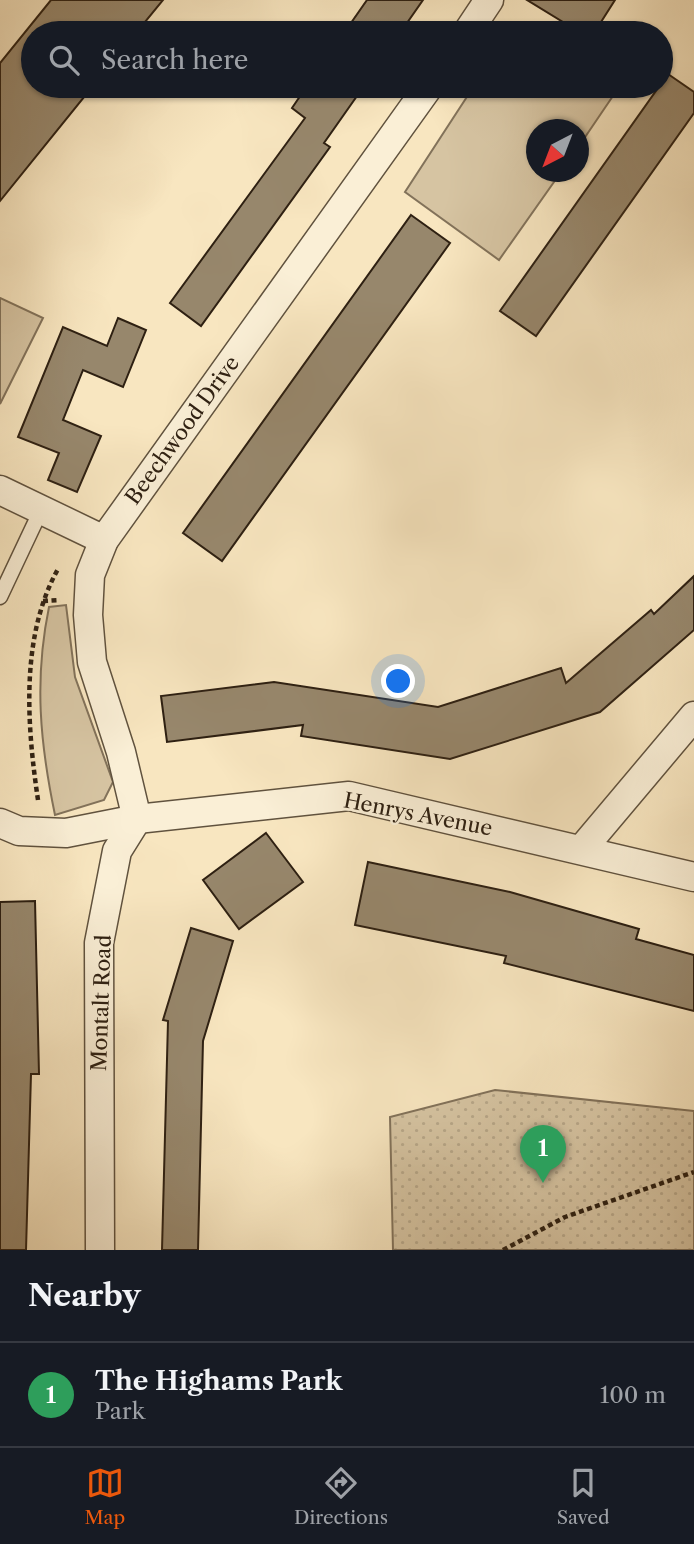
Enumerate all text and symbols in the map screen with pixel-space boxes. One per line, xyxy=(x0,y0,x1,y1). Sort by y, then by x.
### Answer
search box xyxy=(21,21,673,98)
icon: search xyxy=(45,41,83,79)
text: Search here xyxy=(101,44,248,76)
north arrow xyxy=(526,119,589,182)
street label: Beechwood Drive xyxy=(120,351,244,509)
your location xyxy=(381,664,415,698)
street label: Henrys Avenue xyxy=(341,787,495,841)
street label: Montalt Road xyxy=(86,934,116,1072)
pin: 1 xyxy=(520,1125,566,1183)
text: Nearby xyxy=(28,1277,141,1314)
text: The Highams Park xyxy=(95,1365,342,1397)
text: 1 xyxy=(46,1381,56,1409)
text: 100 m xyxy=(600,1381,666,1409)
text: Park xyxy=(95,1397,145,1425)
tab: Map xyxy=(84,1464,125,1529)
tab: Directions xyxy=(294,1464,388,1529)
tab: Saved xyxy=(557,1464,610,1529)

